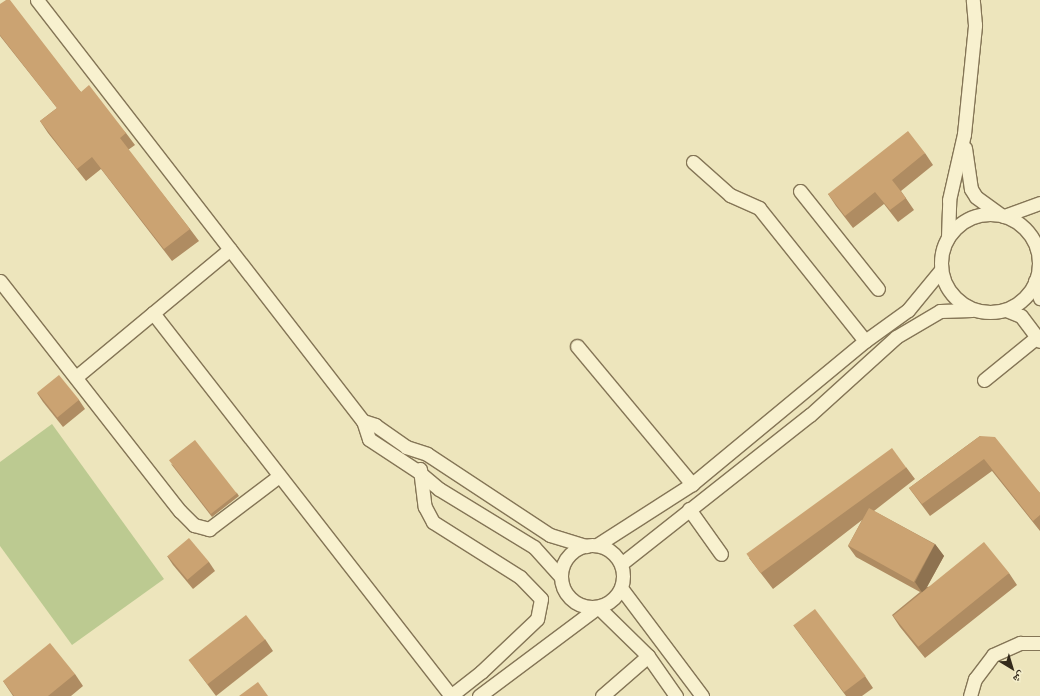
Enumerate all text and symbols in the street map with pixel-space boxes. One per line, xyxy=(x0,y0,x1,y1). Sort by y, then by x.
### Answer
north arrow xyxy=(992,648,1032,688)
text: ش xyxy=(1010,668,1028,687)

